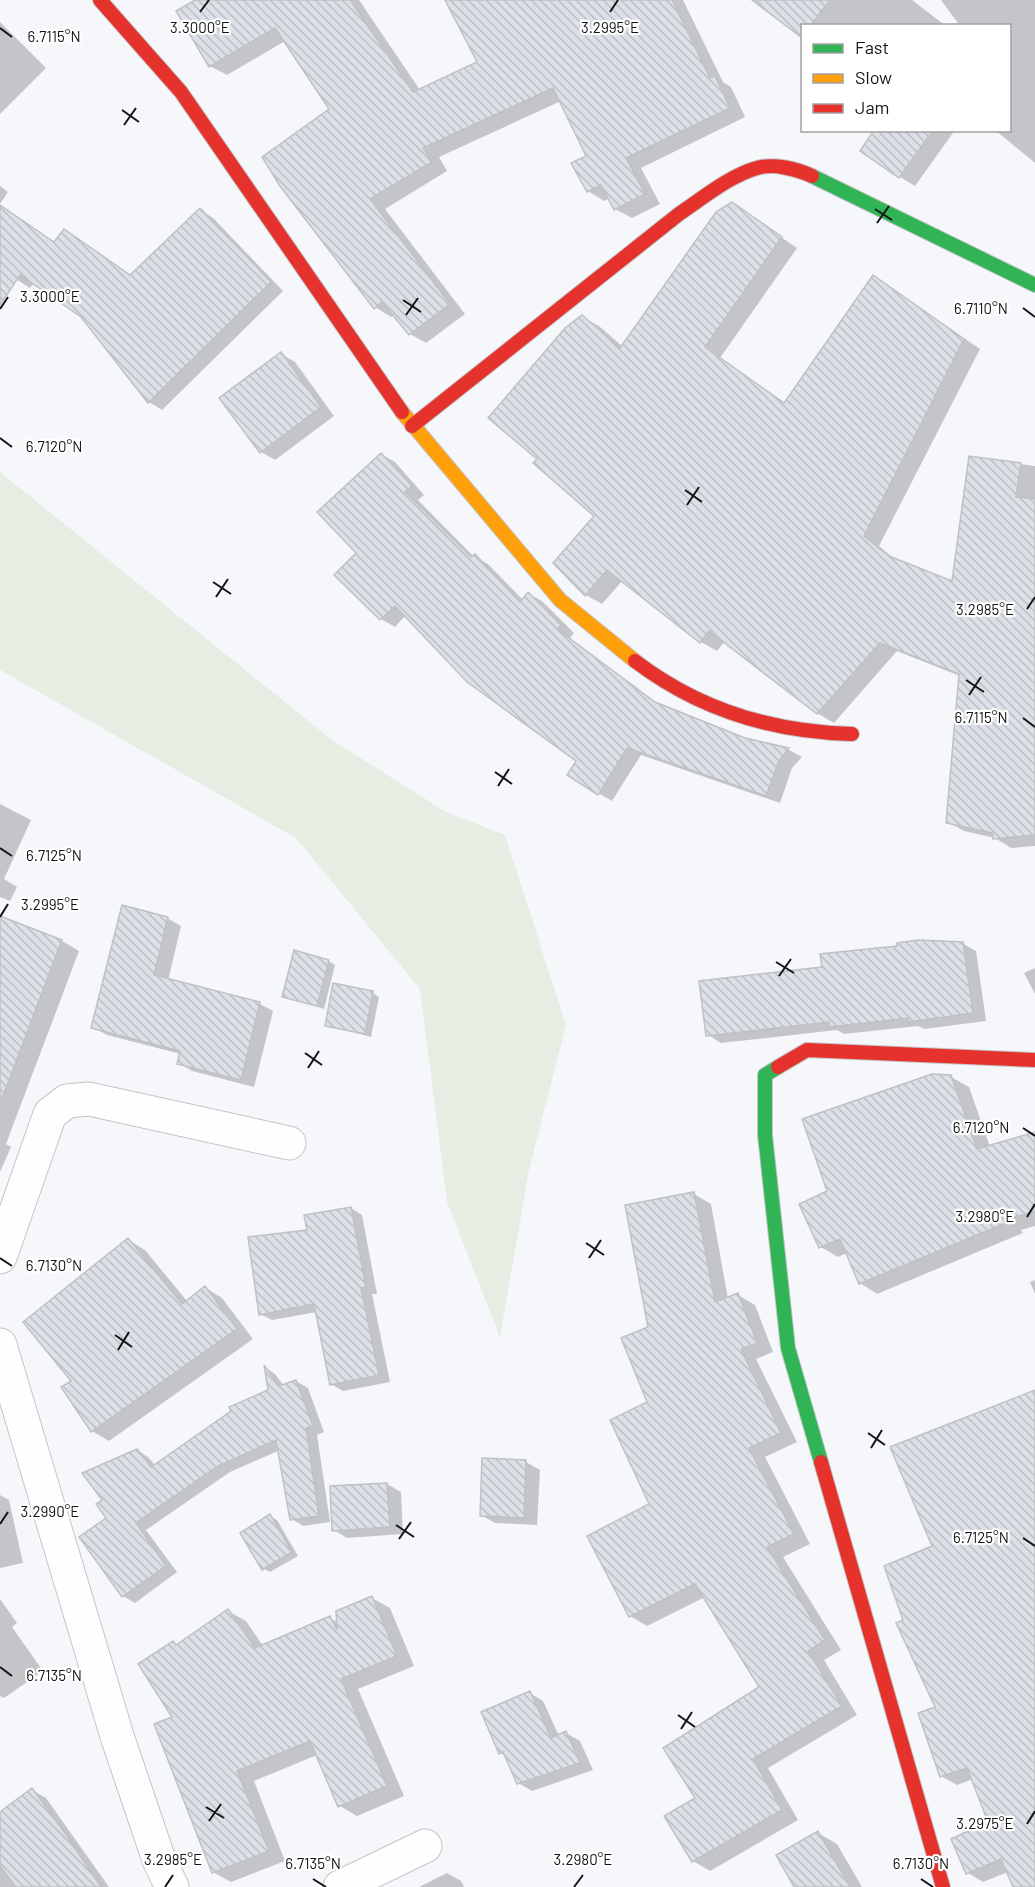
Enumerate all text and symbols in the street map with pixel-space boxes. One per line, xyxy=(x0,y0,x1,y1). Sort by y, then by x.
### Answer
text: 3.3000°E xyxy=(170,18,230,36)
text: 3.2995°E xyxy=(581,18,639,36)
legend xyxy=(801,24,1011,132)
text: 6.7115°N xyxy=(27,27,81,45)
text: Fast xyxy=(855,36,889,58)
text: Slow xyxy=(855,66,892,88)
text: Jam xyxy=(855,96,889,118)
text: 3.3000°E xyxy=(20,287,80,305)
text: 6.7110°N xyxy=(954,299,1008,317)
text: 6.7120°N xyxy=(26,437,82,455)
text: 3.2985°E xyxy=(956,600,1014,618)
text: 6.7115°N xyxy=(954,708,1008,726)
text: 6.7125°N xyxy=(26,846,82,864)
text: 3.2995°E xyxy=(21,895,79,913)
text: 6.7120°N xyxy=(953,1118,1009,1136)
text: 3.2980°E xyxy=(956,1207,1014,1225)
text: 6.7130°N xyxy=(26,1256,82,1274)
text: 3.2990°E xyxy=(21,1502,79,1520)
text: 6.7125°N xyxy=(953,1528,1009,1546)
text: 6.7135°N xyxy=(26,1666,82,1684)
text: 3.2975°E xyxy=(956,1814,1014,1832)
text: 3.2985°E xyxy=(144,1850,202,1868)
text: 3.2980°E xyxy=(554,1850,612,1868)
text: 6.7135°N xyxy=(285,1854,341,1872)
text: 6.7130°N xyxy=(893,1854,949,1872)

